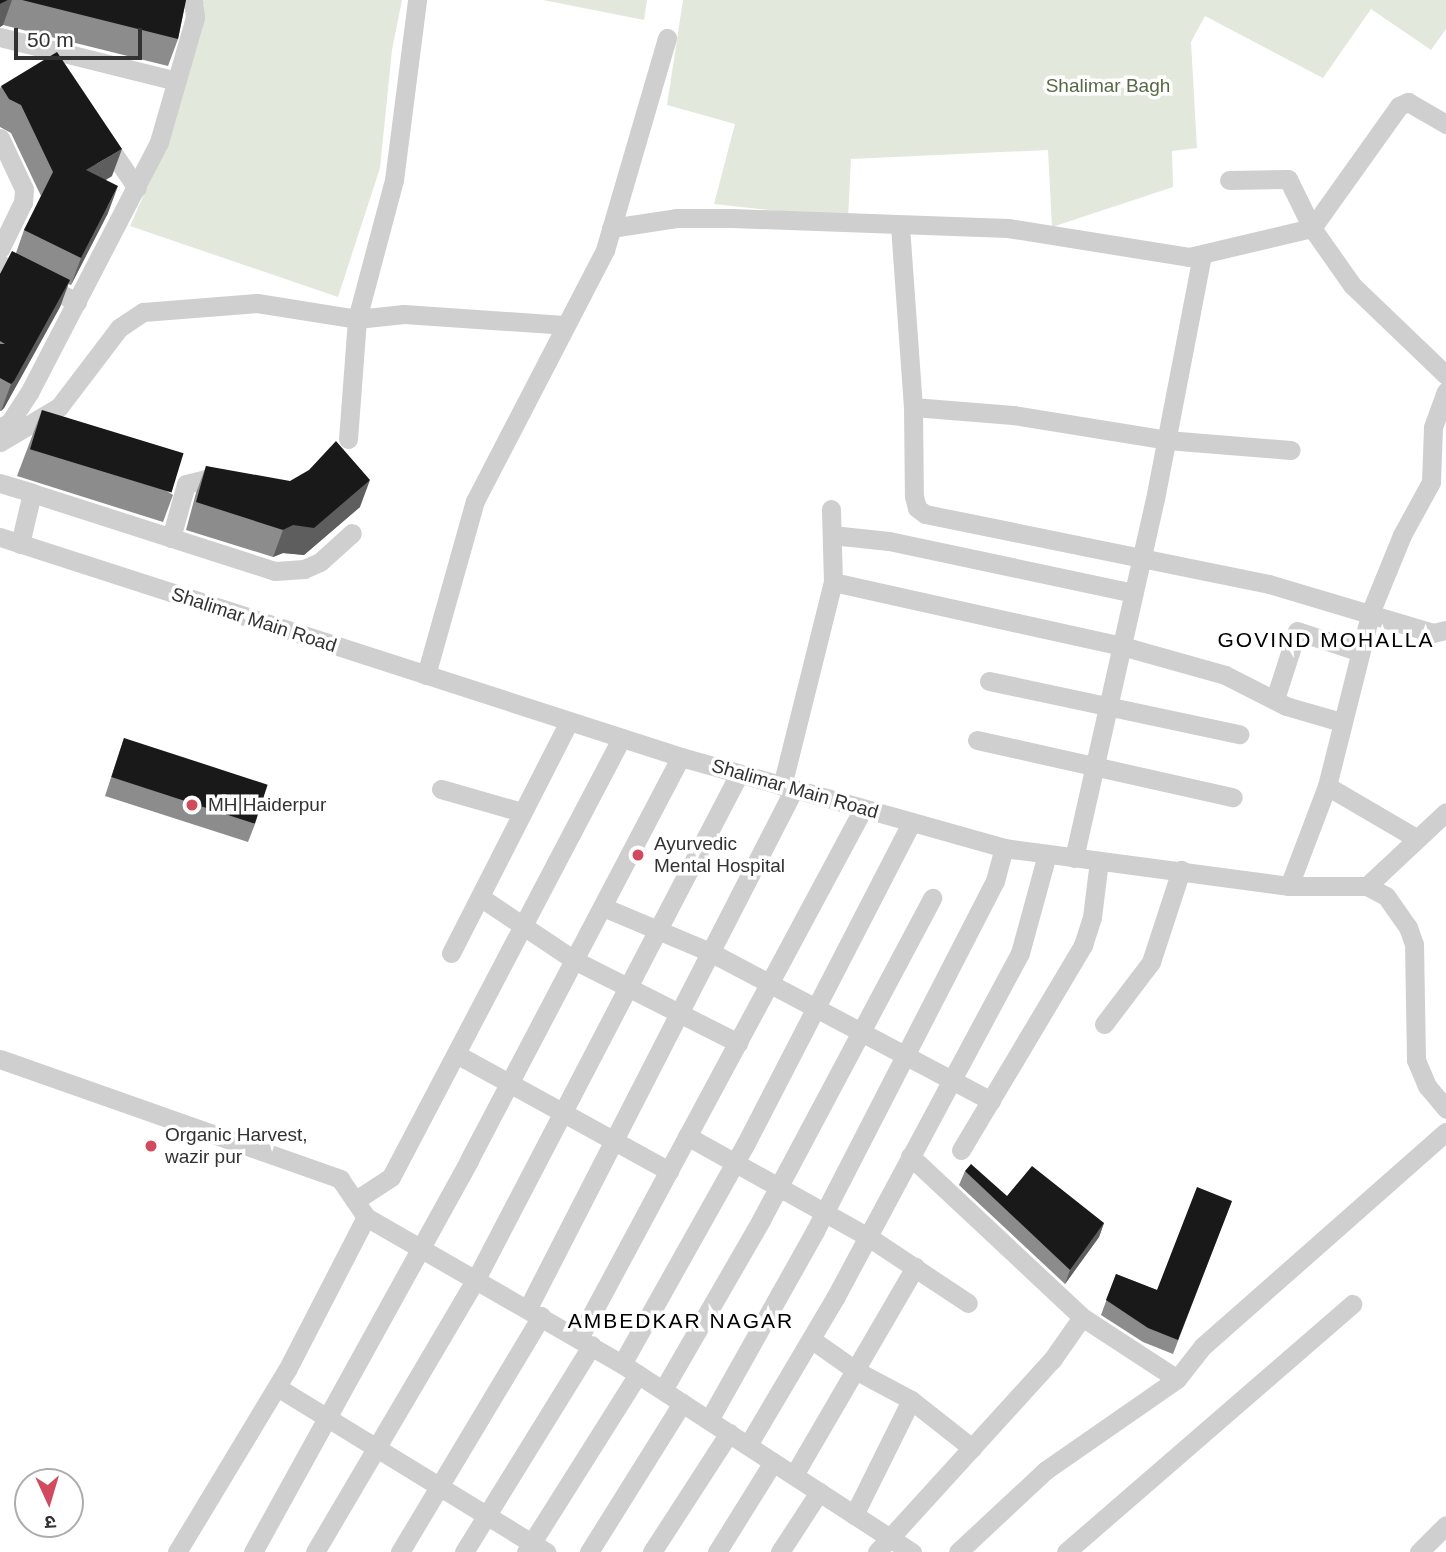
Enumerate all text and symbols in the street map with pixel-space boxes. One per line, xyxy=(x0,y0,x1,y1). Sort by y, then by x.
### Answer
scale bar xyxy=(18,14,145,58)
text: 50 m xyxy=(27,28,74,51)
park label: Shalimar Bagh xyxy=(1046,75,1170,97)
street label: Shalimar Main Road xyxy=(169,583,339,657)
district label: GOVIND MOHALLA xyxy=(1219,627,1433,653)
street label: Shalimar Main Road xyxy=(709,754,881,824)
place label: MH Haiderpur xyxy=(208,794,326,816)
marker: MH Haiderpur xyxy=(182,795,202,815)
place label: Ayurvedic Mental Hospital xyxy=(654,833,785,877)
marker: Ayurvedic Mental Hospital xyxy=(628,845,648,865)
place label: Organic Harvest, wazir pur xyxy=(165,1124,308,1168)
marker: Organic Harvest, wazir pur xyxy=(143,1138,159,1154)
district label: AMBEDKAR NAGAR xyxy=(570,1308,792,1334)
north arrow xyxy=(14,1468,84,1538)
text: उ xyxy=(44,1512,57,1533)

